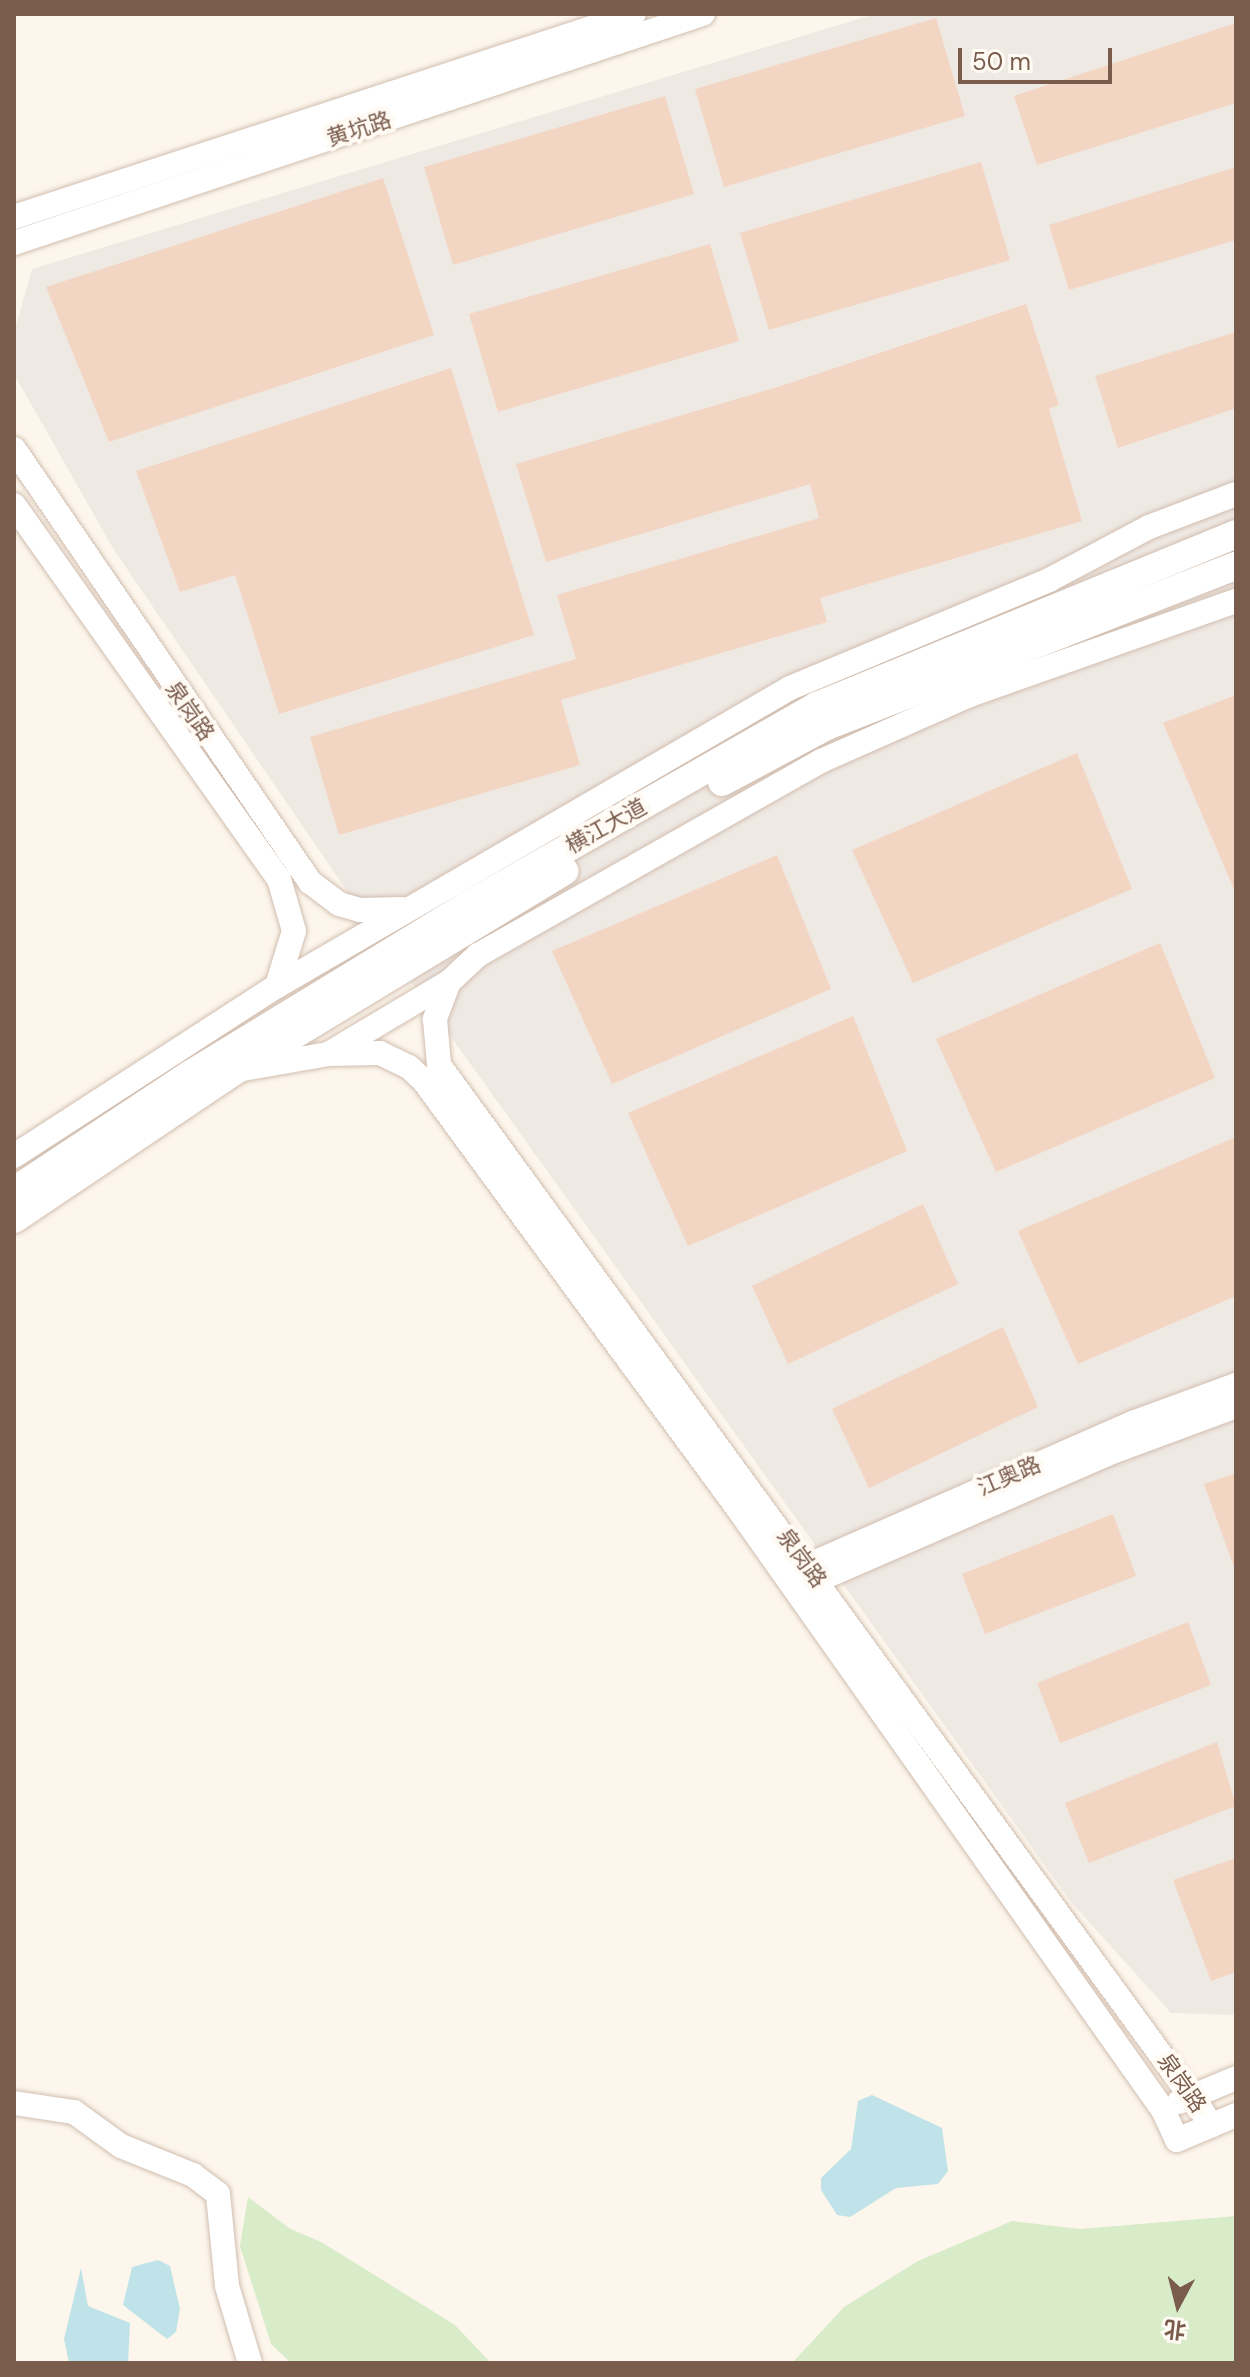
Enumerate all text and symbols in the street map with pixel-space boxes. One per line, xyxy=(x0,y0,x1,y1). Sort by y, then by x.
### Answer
scale bar xyxy=(962,32,1116,82)
text: 50 m xyxy=(972,46,1031,77)
street label: 黄坑路 xyxy=(324,106,394,152)
street label: 泉岗路 xyxy=(160,676,220,746)
street label: 横江大道 xyxy=(561,793,651,859)
street label: 江奥路 xyxy=(973,1451,1045,1501)
street label: 泉岗路 xyxy=(772,1524,832,1592)
street label: 泉岗路 xyxy=(1152,2048,1212,2118)
north arrow xyxy=(1138,2265,1218,2345)
text: 北 xyxy=(1162,2314,1188,2345)

